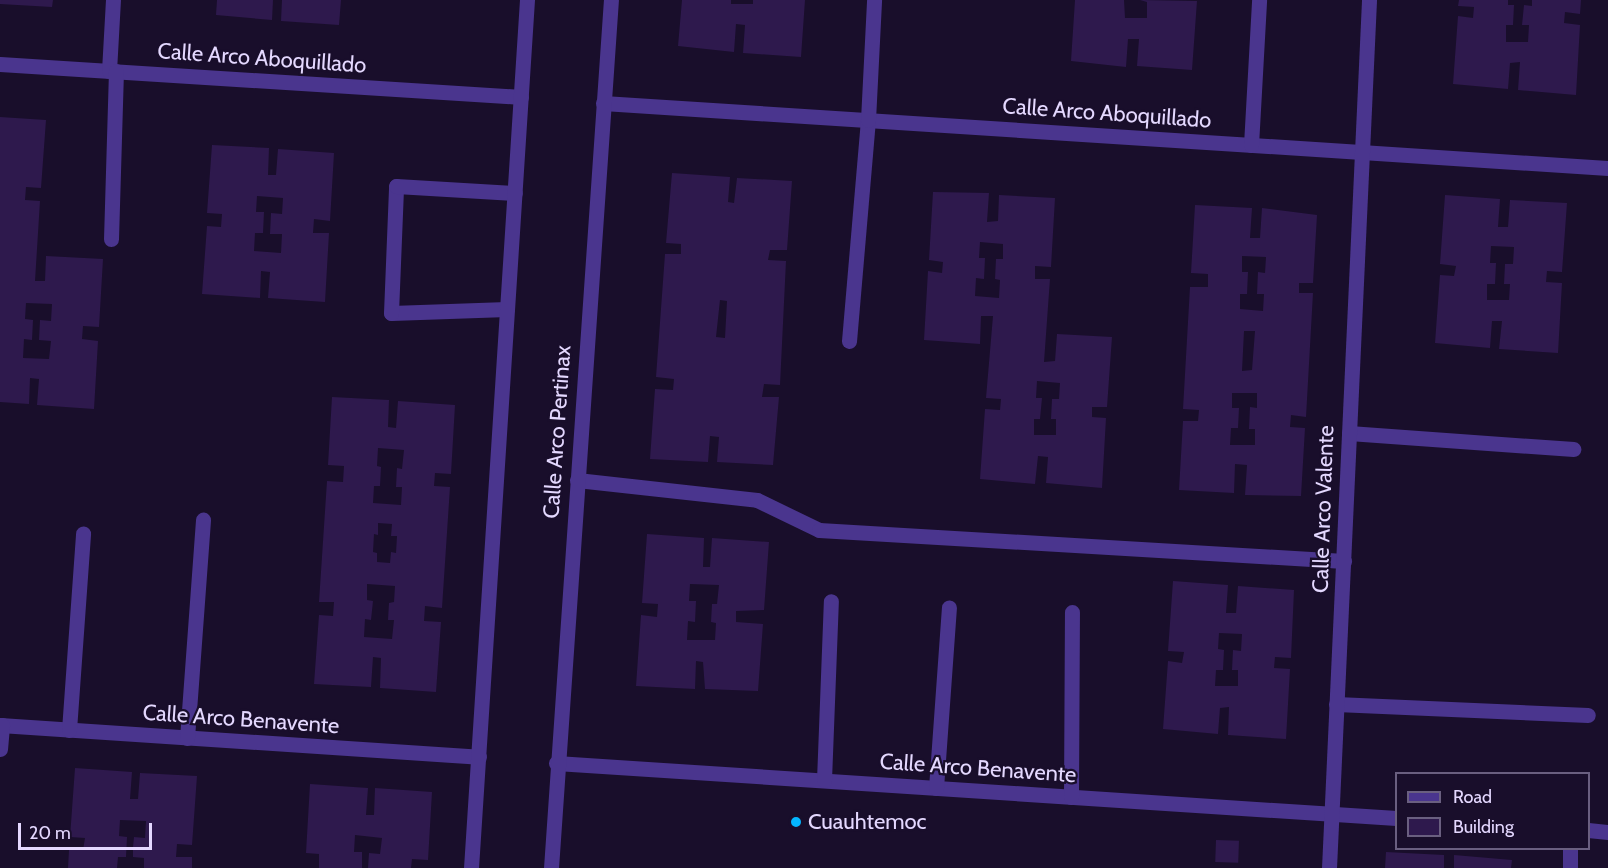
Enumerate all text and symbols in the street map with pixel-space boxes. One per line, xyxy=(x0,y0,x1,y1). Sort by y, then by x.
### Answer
street label: Calle Arco Aboquillado xyxy=(157,38,367,78)
street label: Calle Arco Aboquillado xyxy=(1002,93,1212,133)
street label: Calle Arco Pertinax xyxy=(538,345,576,519)
street label: Calle Arco Valente xyxy=(1307,425,1339,593)
street label: Calle Arco Benavente xyxy=(142,699,340,739)
street label: Calle Arco Benavente xyxy=(879,748,1077,788)
legend xyxy=(1395,772,1590,850)
text: Road xyxy=(1453,786,1492,808)
place label: Cuauhtemoc xyxy=(808,809,927,835)
scale bar xyxy=(21,811,154,849)
marker: Cuauhtemoc xyxy=(789,815,803,829)
text: Building xyxy=(1453,816,1514,838)
text: 20 m xyxy=(29,822,71,844)

